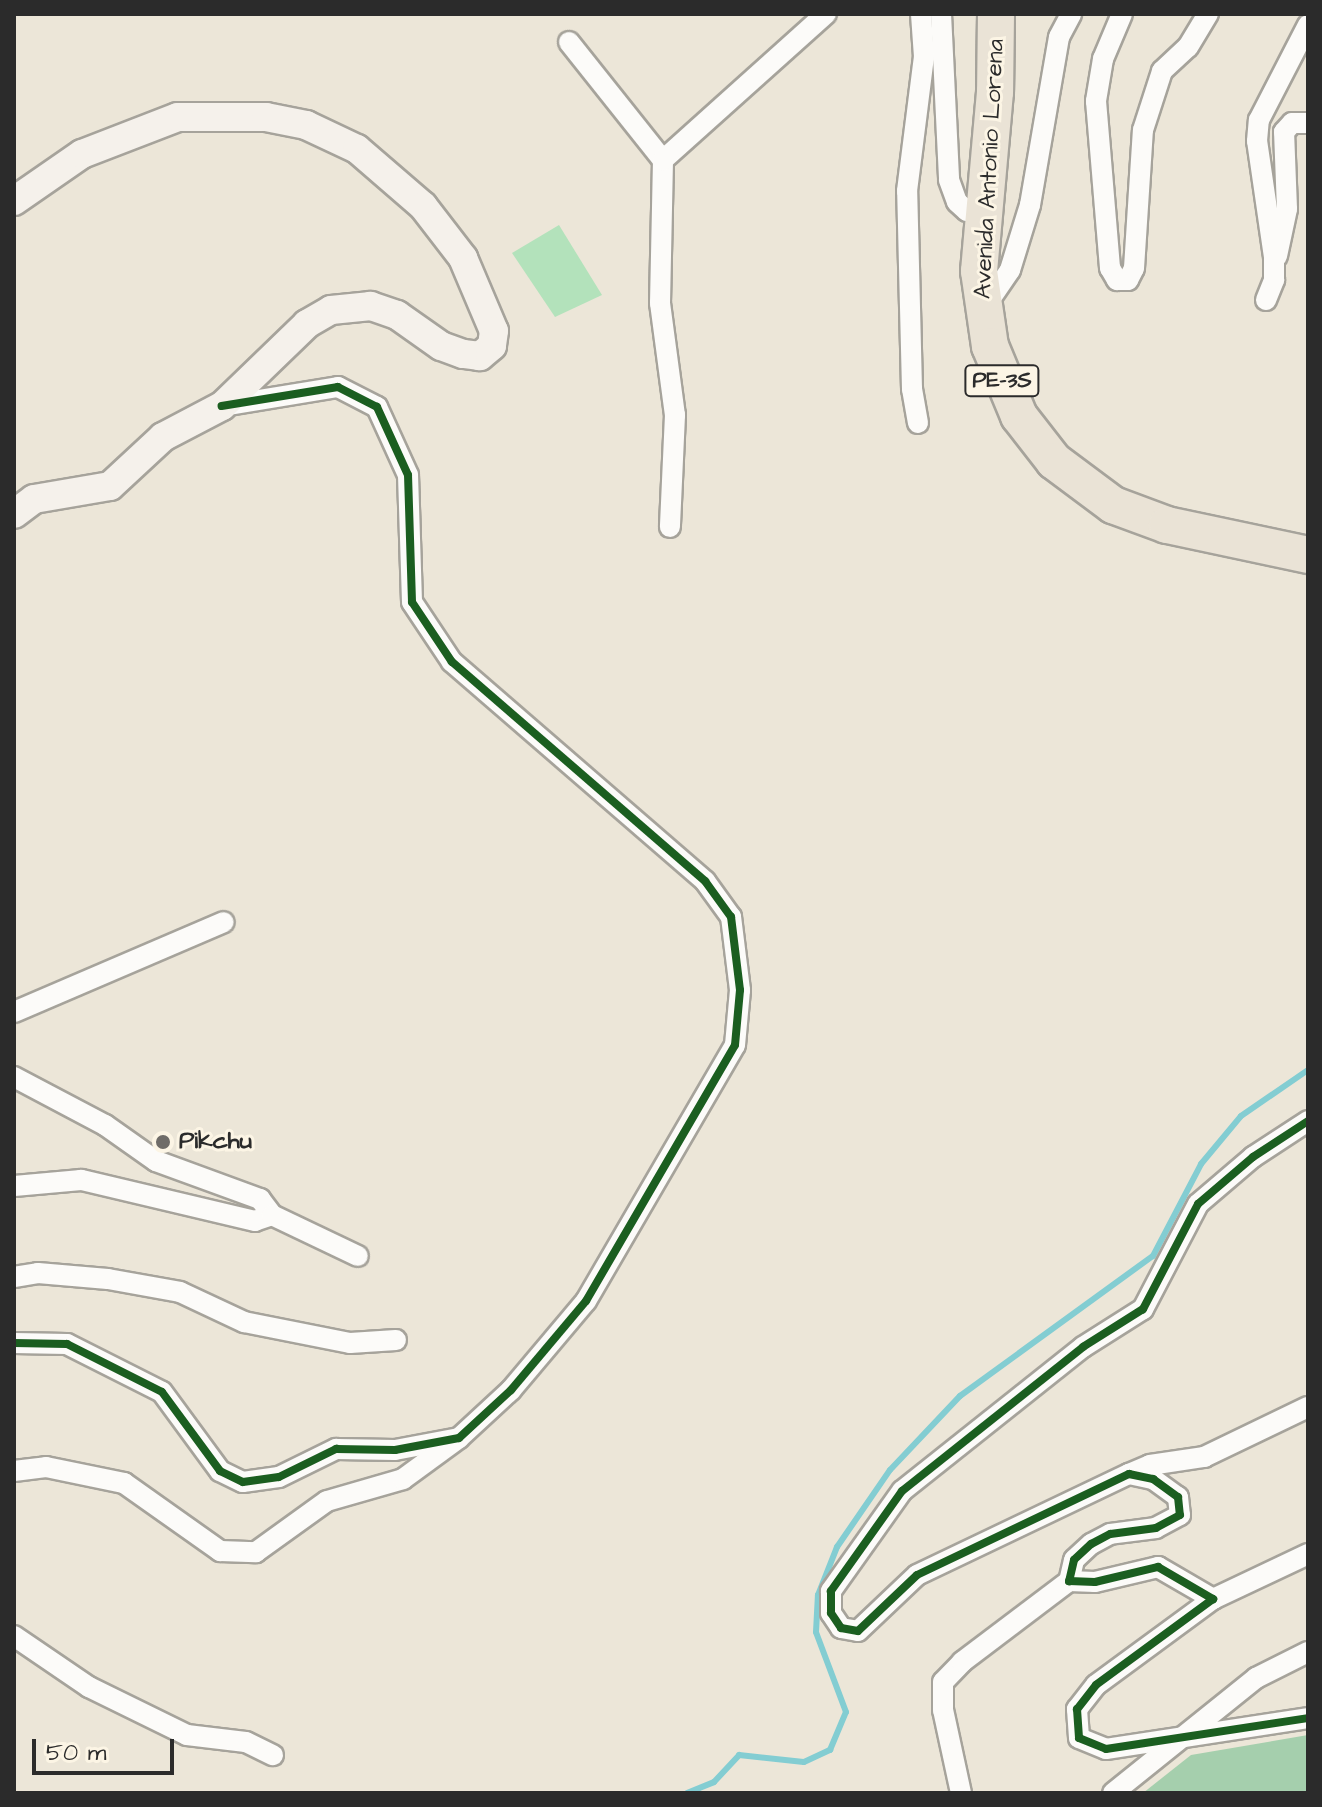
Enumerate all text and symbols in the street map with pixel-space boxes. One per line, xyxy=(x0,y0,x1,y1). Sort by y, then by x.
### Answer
street label: Avenida Antonio Lorena xyxy=(969,38,1011,300)
road number: PE-3S xyxy=(964,363,1040,399)
place label: Pikchu xyxy=(179,1128,252,1156)
marker: Pikchu xyxy=(154,1133,172,1151)
scale bar xyxy=(36,1723,178,1773)
text: 50 m xyxy=(46,1736,106,1770)

